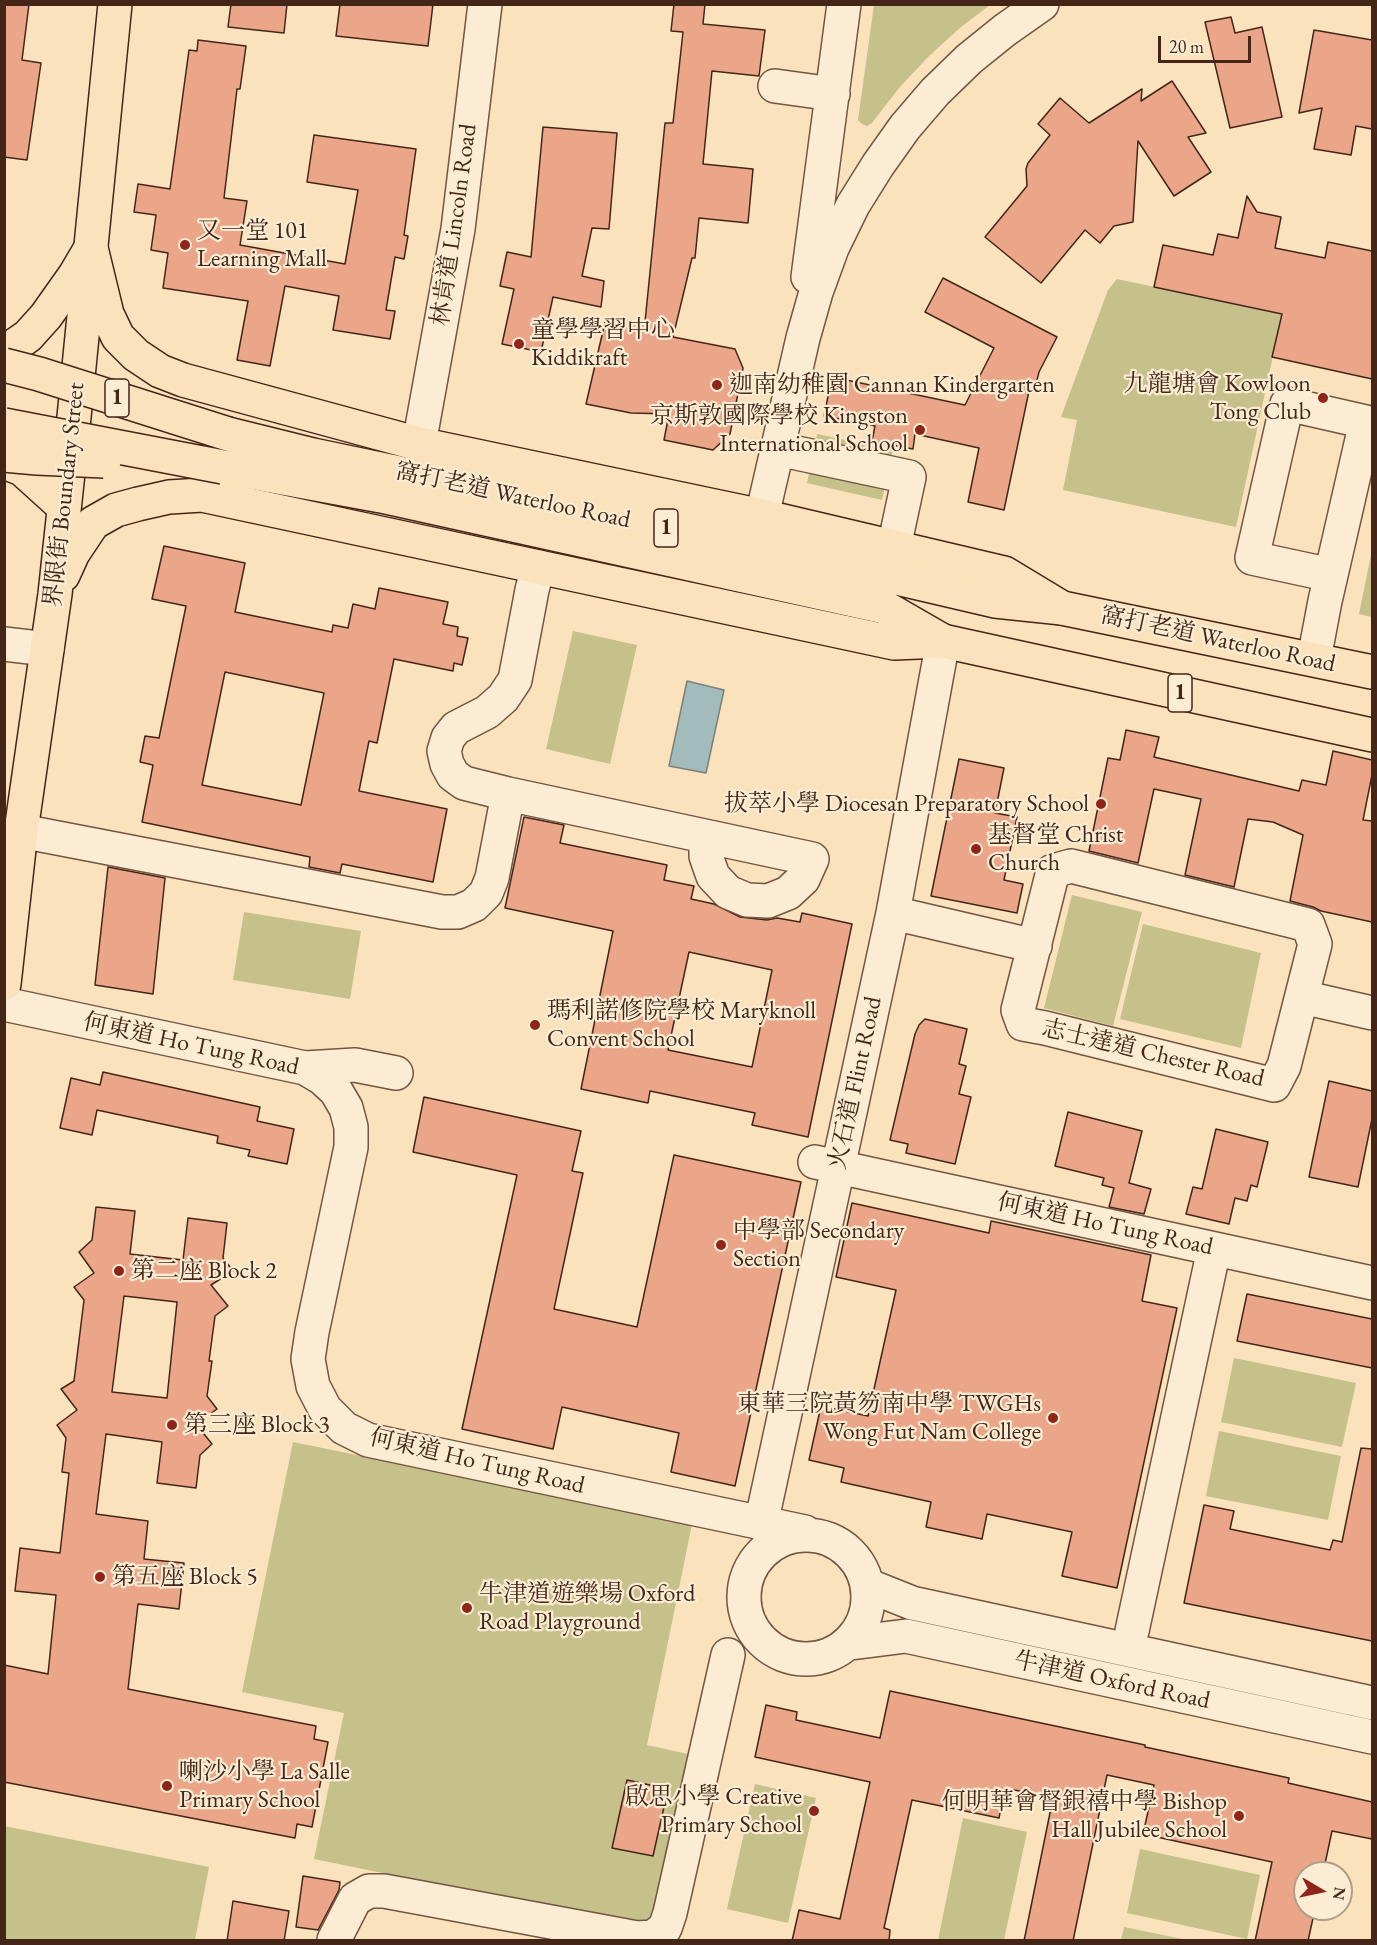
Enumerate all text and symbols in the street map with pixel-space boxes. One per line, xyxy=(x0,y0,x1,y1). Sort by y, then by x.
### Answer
scale bar xyxy=(1161,24,1254,62)
text: 20 m xyxy=(1169,35,1204,58)
street label: 林肯道 Lincoln Road xyxy=(427,122,483,328)
place label: 又一堂 101 Learning Mall xyxy=(197,217,327,273)
marker: 又一堂 101 Learning Mall xyxy=(178,238,192,252)
place label: 童學學習中心 Kiddikraft xyxy=(531,316,675,372)
marker: 童學學習中心 Kiddikraft xyxy=(512,337,526,351)
place label: 九龍塘會 Kowloon Tong Club xyxy=(1124,370,1311,426)
place label: 迦南幼稚園 Cannan Kindergarten xyxy=(729,371,1055,399)
marker: 迦南幼稚園 Cannan Kindergarten xyxy=(710,378,724,392)
road number: 1 xyxy=(105,379,129,417)
street label: 界限街 Boundary Street xyxy=(39,381,91,609)
marker: 九龍塘會 Kowloon Tong Club xyxy=(1316,391,1330,405)
place label: 京斯敦國際學校 Kingston International School xyxy=(650,402,908,458)
marker: 京斯敦國際學校 Kingston International School xyxy=(913,423,927,437)
street label: 窩打老道 Waterloo Road xyxy=(393,457,633,535)
road number: 1 xyxy=(654,509,678,547)
street label: 窩打老道 Waterloo Road xyxy=(1098,601,1338,679)
road number: 1 xyxy=(1168,674,1192,712)
place label: 拔萃小學 Diocesan Preparatory School xyxy=(724,790,1089,818)
marker: 拔萃小學 Diocesan Preparatory School xyxy=(1094,797,1108,811)
place label: 基督堂 Christ Church xyxy=(988,821,1123,877)
marker: 基督堂 Christ Church xyxy=(969,842,983,856)
street label: 火石道 Flint Road xyxy=(824,994,888,1172)
place label: 瑪利諾修院學校 Maryknoll Convent School xyxy=(547,997,816,1053)
street label: 何東道 Ho Tung Road xyxy=(81,1008,301,1082)
street label: 志士達道 Chester Road xyxy=(1039,1014,1267,1094)
marker: 瑪利諾修院學校 Maryknoll Convent School xyxy=(528,1018,542,1032)
street label: 何東道 Ho Tung Road xyxy=(995,1188,1215,1262)
place label: 中學部 Secondary Section xyxy=(733,1217,904,1273)
marker: 中學部 Secondary Section xyxy=(714,1238,728,1252)
place label: 第二座 Block 2 xyxy=(131,1257,277,1285)
marker: 第二座 Block 2 xyxy=(112,1264,126,1278)
place label: 東華三院黃笏南中學 TWGHs Wong Fut Nam College xyxy=(737,1390,1041,1446)
place label: 第三座 Block 3 xyxy=(184,1411,330,1439)
marker: 東華三院黃笏南中學 TWGHs Wong Fut Nam College xyxy=(1046,1411,1060,1425)
marker: 第三座 Block 3 xyxy=(165,1418,179,1432)
street label: 何東道 Ho Tung Road xyxy=(367,1423,587,1501)
place label: 第五座 Block 5 xyxy=(112,1563,258,1591)
marker: 第五座 Block 5 xyxy=(93,1570,107,1584)
place label: 牛津道遊樂場 Oxford Road Playground xyxy=(479,1580,696,1636)
marker: 牛津道遊樂場 Oxford Road Playground xyxy=(460,1601,474,1615)
street label: 牛津道 Oxford Road xyxy=(1011,1646,1213,1716)
place label: 喇沙小學 La Salle Primary School xyxy=(179,1758,350,1814)
marker: 喇沙小學 La Salle Primary School xyxy=(160,1779,174,1793)
place label: 啟思小學 Creative Primary School xyxy=(625,1783,802,1839)
place label: 何明華會督銀禧中學 Bishop Hall Jubilee School xyxy=(942,1788,1227,1844)
marker: 啟思小學 Creative Primary School xyxy=(807,1804,821,1818)
marker: 何明華會督銀禧中學 Bishop Hall Jubilee School xyxy=(1232,1809,1246,1823)
north arrow xyxy=(1293,1861,1353,1921)
text: N xyxy=(1328,1886,1351,1902)

